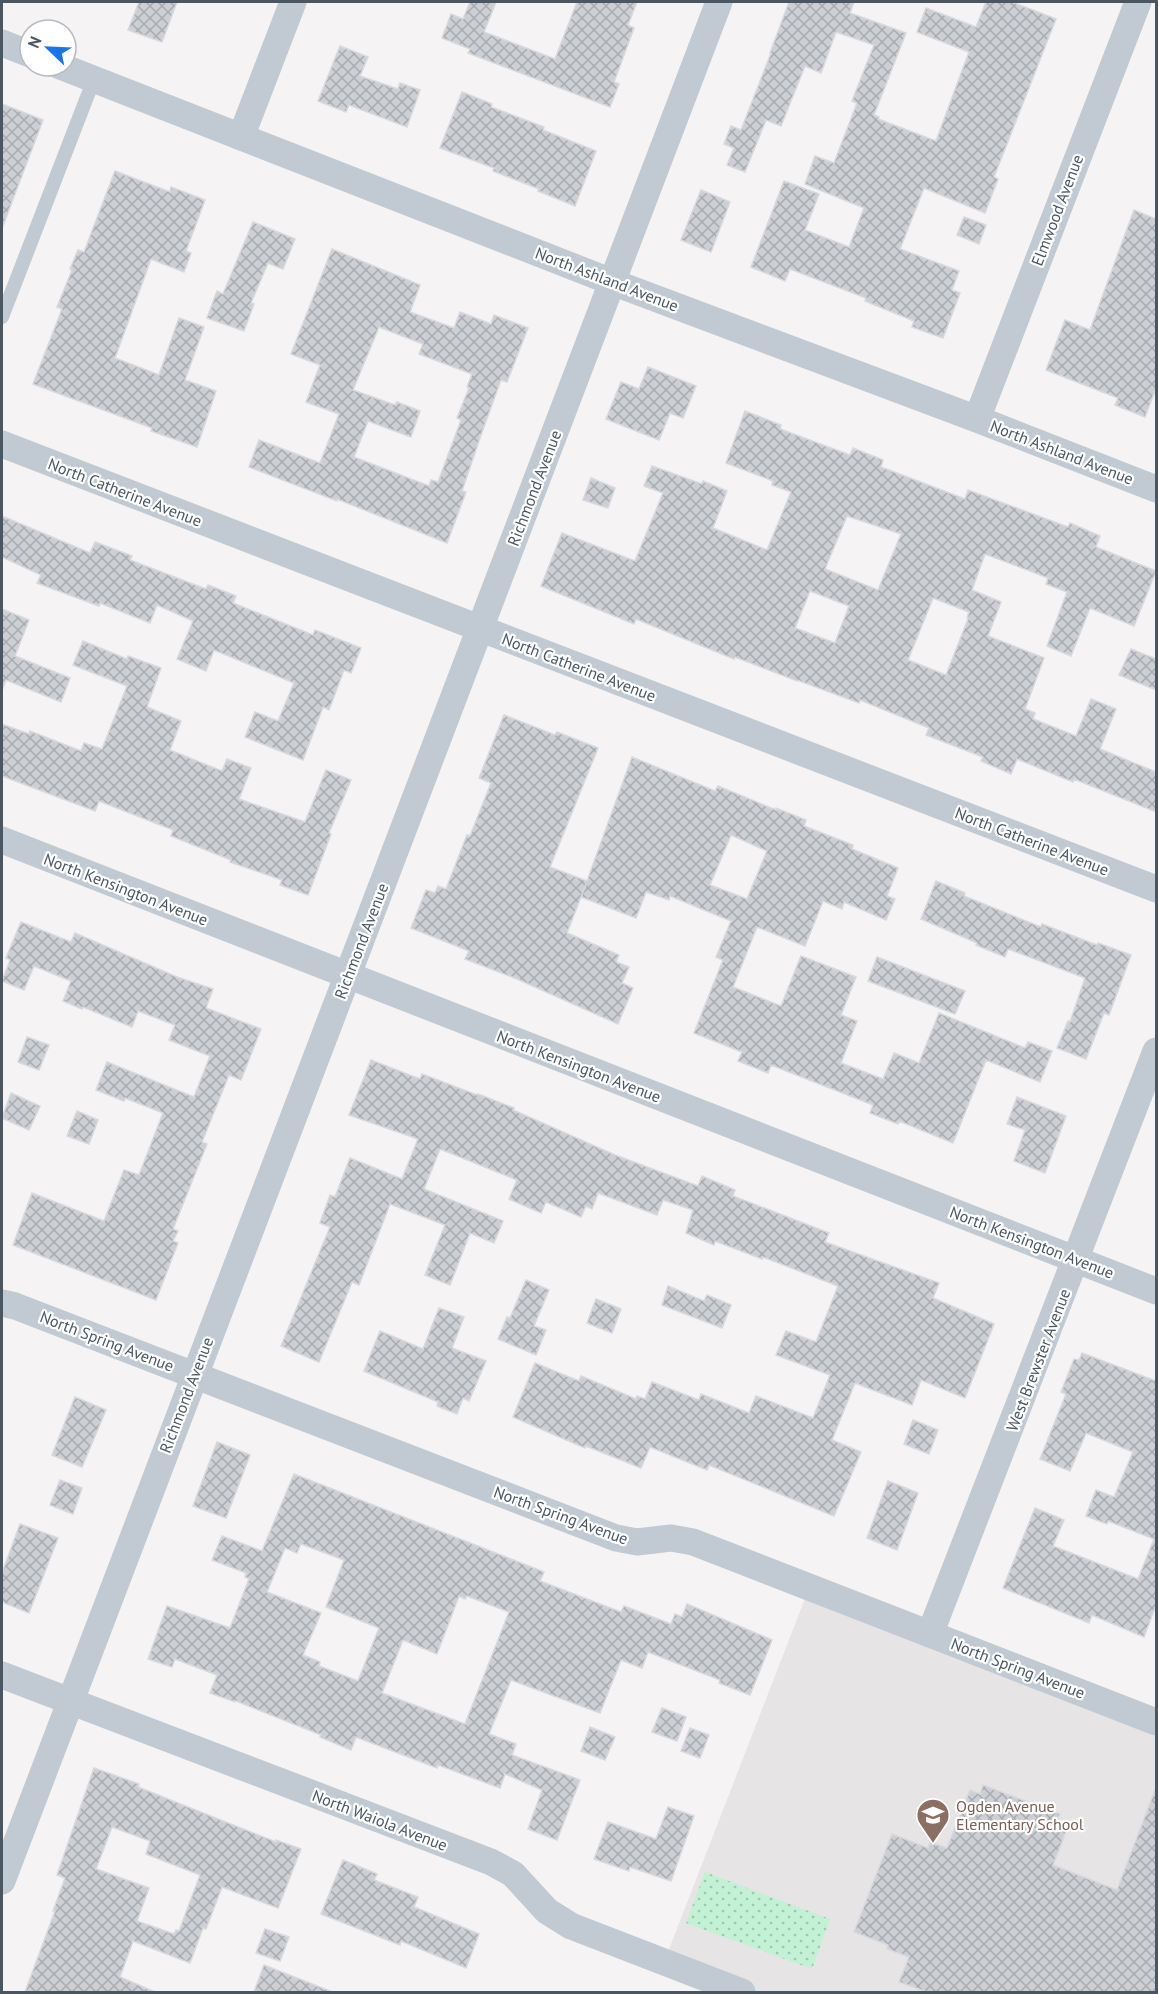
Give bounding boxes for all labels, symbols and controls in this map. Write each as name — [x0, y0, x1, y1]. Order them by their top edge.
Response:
north arrow — [18, 18, 78, 78]
text: N — [23, 33, 45, 51]
street label: Elmwood Avenue — [1027, 152, 1087, 268]
street label: North Ashland Avenue — [533, 242, 681, 316]
street label: North Ashland Avenue — [988, 415, 1136, 489]
street label: Richmond Avenue — [503, 427, 565, 549]
street label: North Catherine Avenue — [45, 453, 205, 531]
street label: North Catherine Avenue — [499, 628, 659, 706]
street label: North Catherine Avenue — [952, 802, 1112, 880]
street label: North Kensington Avenue — [41, 848, 211, 930]
street label: Richmond Avenue — [330, 880, 392, 1002]
street label: North Kensington Avenue — [494, 1025, 664, 1107]
street label: North Kensington Avenue — [947, 1201, 1117, 1283]
street label: West Brewster Avenue — [1002, 1286, 1074, 1434]
street label: North Spring Avenue — [37, 1306, 177, 1376]
street label: Richmond Avenue — [155, 1334, 217, 1456]
street label: North Spring Avenue — [491, 1481, 631, 1549]
street label: North Spring Avenue — [948, 1633, 1088, 1703]
street label: North Waiola Avenue — [310, 1785, 450, 1855]
place label: Ogden Avenue Elementary School — [956, 1796, 1084, 1834]
school or university icon: Ogden Avenue Elementary School — [915, 1797, 951, 1844]

